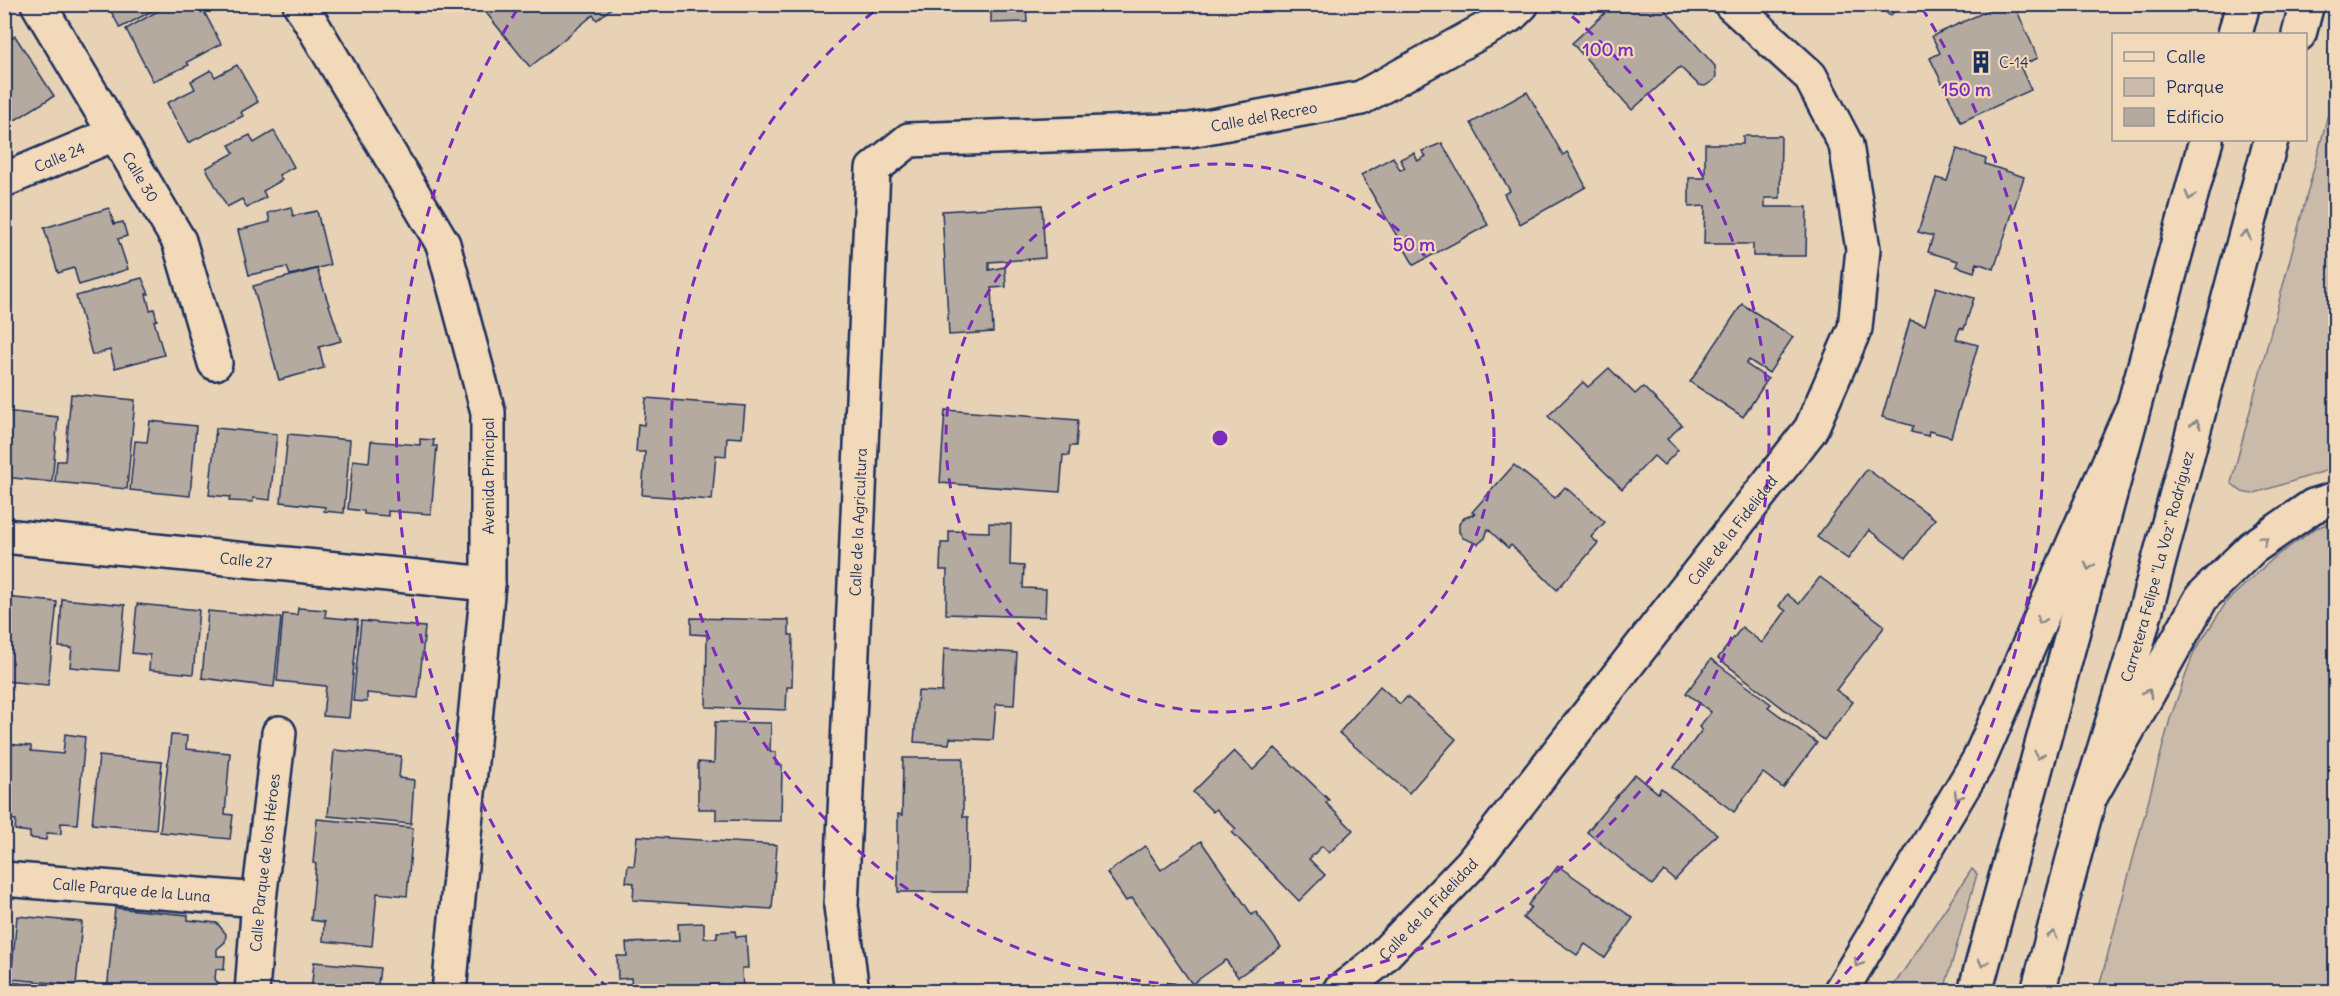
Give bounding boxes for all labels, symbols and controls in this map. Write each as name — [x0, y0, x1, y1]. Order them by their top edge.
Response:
legend — [2112, 33, 2307, 141]
text: 100 m — [1583, 38, 1634, 61]
text: Calle — [2166, 45, 2206, 68]
building icon: C-14 — [1968, 49, 1994, 75]
place label: C-14 — [1999, 53, 2029, 72]
text: Parque — [2166, 75, 2224, 98]
text: 150 m — [1941, 78, 1991, 101]
street label: Calle del Recreo — [1209, 97, 1319, 135]
text: Edificio — [2166, 105, 2224, 128]
street label: Calle 24 — [31, 138, 88, 176]
street label: Calle 30 — [119, 148, 163, 205]
one-way arrow — [2185, 190, 2197, 201]
one-way arrow — [2238, 230, 2251, 240]
text: 50 m — [1393, 233, 1435, 256]
street label: Avenida Principal — [479, 418, 498, 534]
one-way arrow — [2188, 419, 2201, 429]
centre of rings — [1210, 428, 1230, 448]
street label: Calle de la Agricultura — [845, 447, 870, 597]
street label: Carretera Felipe "La Voz" Rodríguez — [2116, 449, 2197, 684]
street label: Calle de la Fidelidad — [1683, 471, 1781, 589]
one-way arrow — [2257, 536, 2268, 547]
street label: Calle 27 — [219, 548, 273, 572]
one-way arrow — [2084, 560, 2096, 571]
one-way arrow — [2036, 613, 2048, 624]
one-way arrow — [2141, 689, 2152, 699]
one-way arrow — [2033, 750, 2046, 760]
street label: Calle Parque de los Héroes — [246, 772, 284, 953]
one-way arrow — [1954, 790, 1966, 800]
street label: Calle de la Fidelidad — [1375, 854, 1481, 964]
street label: Calle Parque de la Luna — [52, 874, 212, 906]
one-way arrow — [2046, 930, 2058, 941]
one-way arrow — [1853, 957, 1865, 967]
one-way arrow — [1977, 958, 1990, 968]

